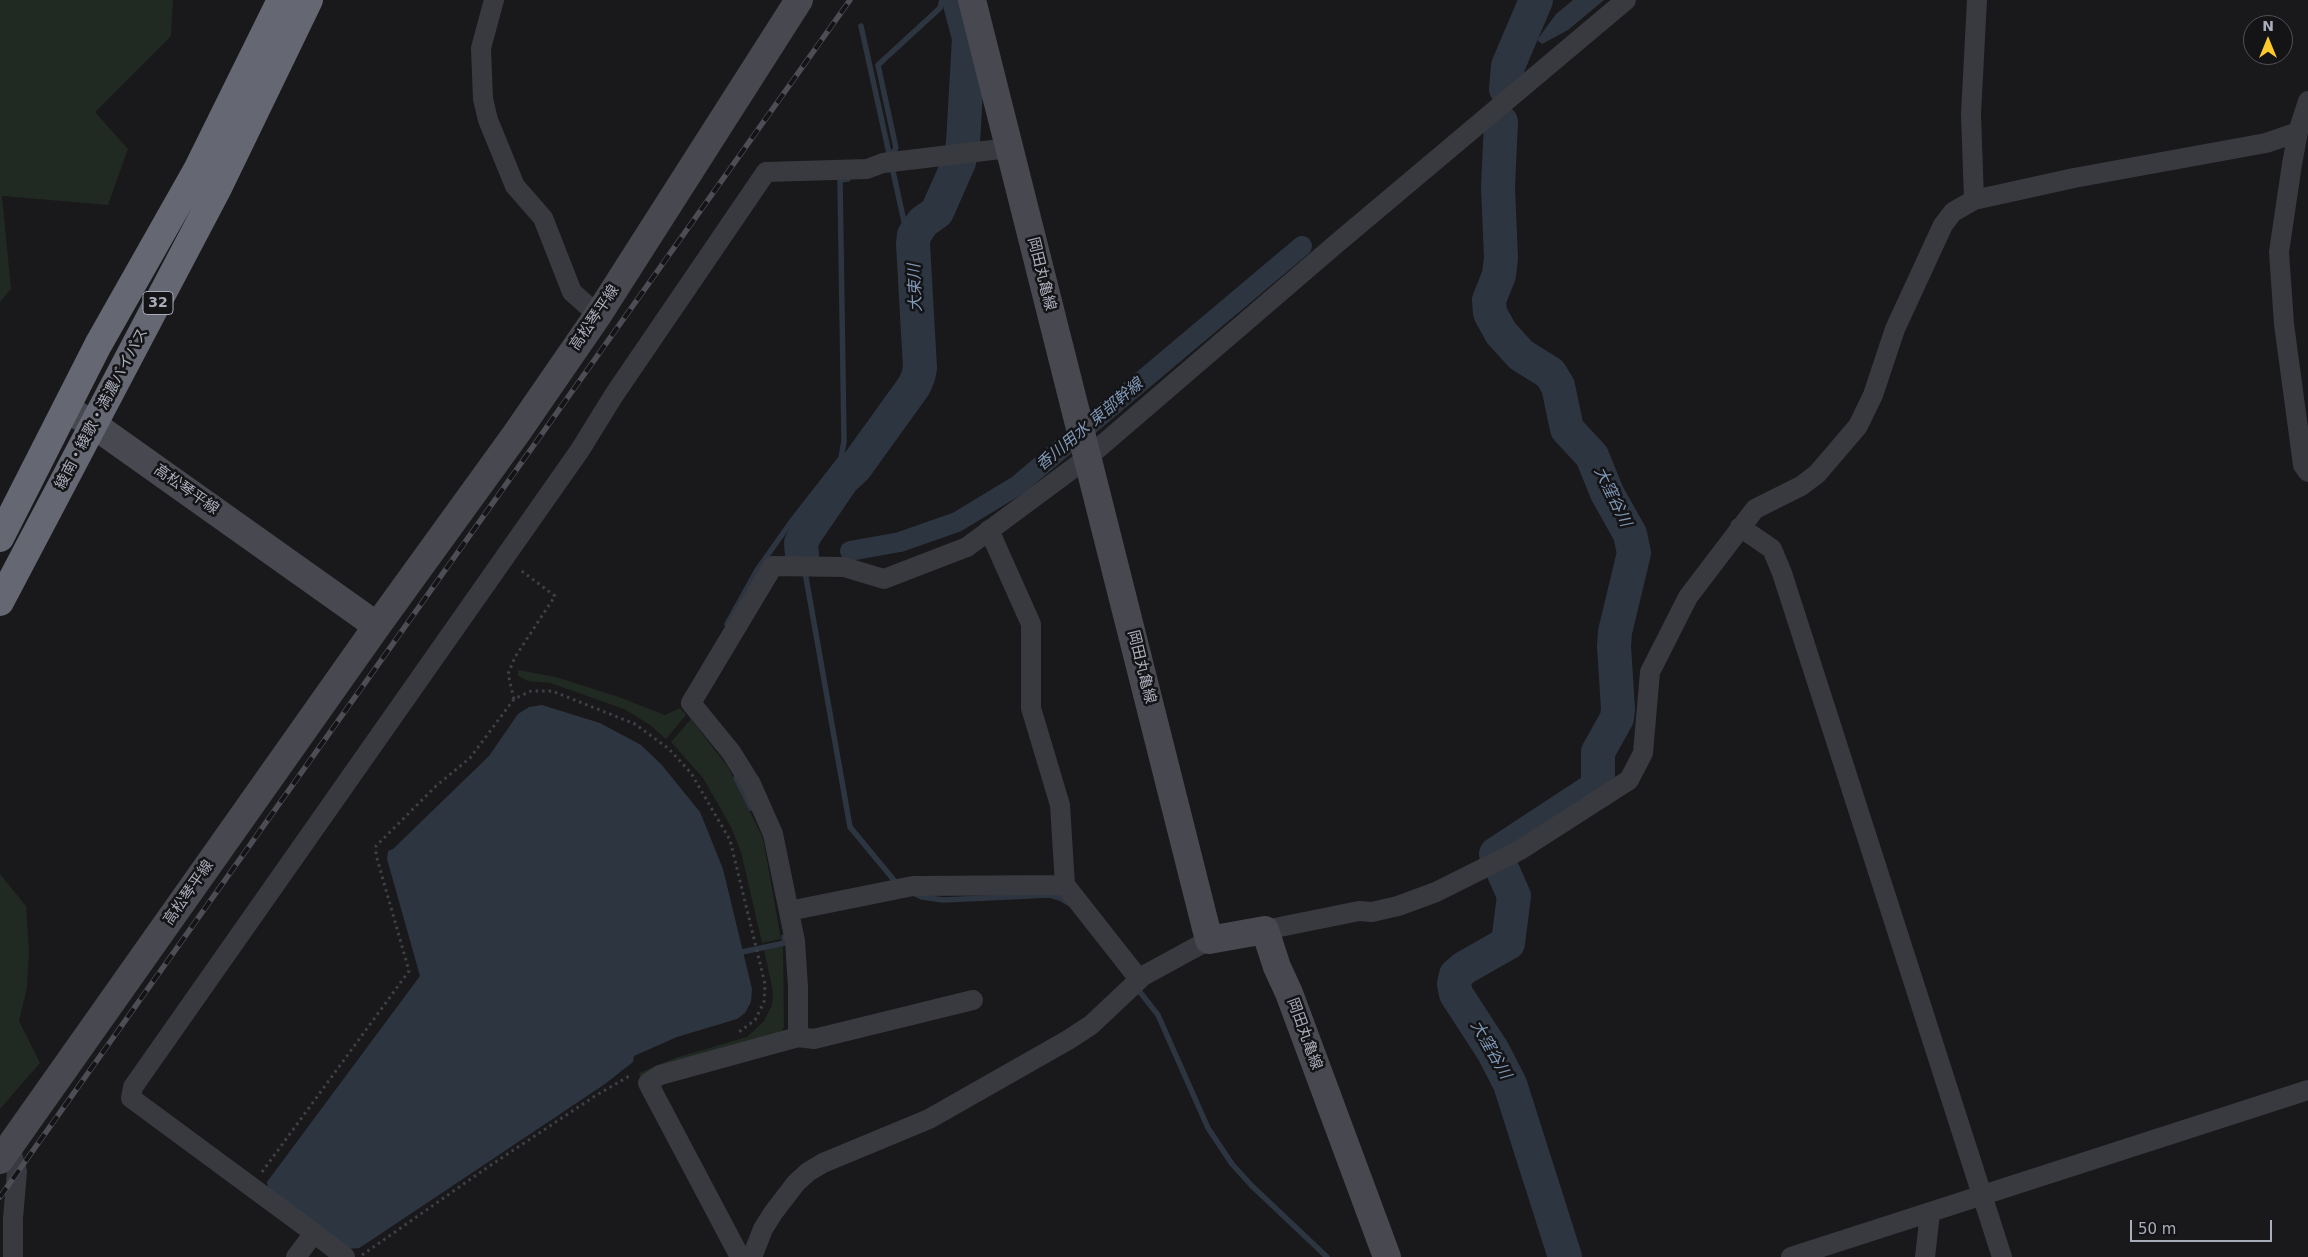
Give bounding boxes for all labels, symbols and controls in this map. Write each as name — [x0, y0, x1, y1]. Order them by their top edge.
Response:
north arrow — [2243, 15, 2293, 65]
text: N — [2262, 18, 2274, 34]
street label: 岡田丸亀線 — [1023, 235, 1059, 313]
water label: 大束川 — [906, 264, 926, 312]
street label: 高松琴平線 — [567, 282, 623, 354]
road number: 32 — [143, 292, 173, 314]
street label: 綾南・綾歌・満濃バイパス — [52, 325, 152, 493]
water label: 香川用水 東部幹線 — [1033, 375, 1147, 475]
street label: 高松琴平線 — [150, 461, 222, 519]
water label: 大窪谷川 — [1589, 464, 1635, 530]
street label: 岡田丸亀線 — [1123, 628, 1159, 706]
street label: 高松琴平線 — [160, 857, 218, 929]
street label: 岡田丸亀線 — [1283, 996, 1325, 1072]
water label: 大窪谷川 — [1466, 1017, 1514, 1083]
scale bar — [2133, 1210, 2276, 1242]
text: 50 m — [2138, 1220, 2176, 1238]

